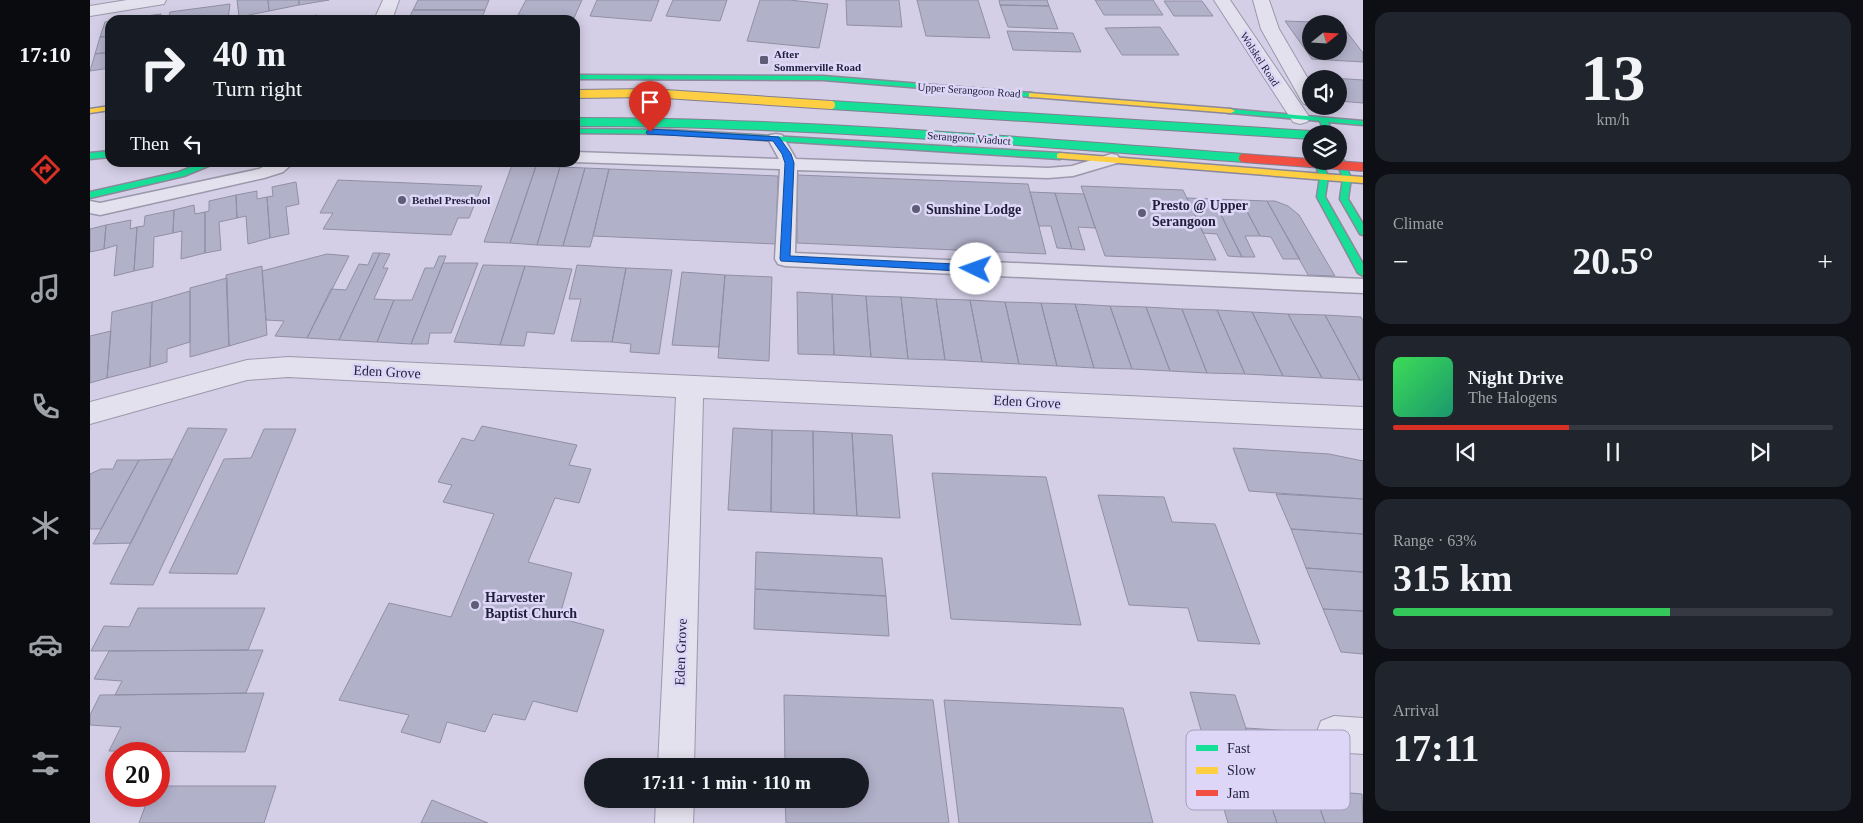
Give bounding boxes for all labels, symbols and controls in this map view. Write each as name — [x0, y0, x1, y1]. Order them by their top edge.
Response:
north arrow — [1302, 15, 1348, 60]
map controls — [1302, 15, 1347, 170]
street label: Wolskel Road — [1238, 30, 1282, 89]
icon: right — [130, 35, 195, 100]
text: 40 m — [213, 35, 286, 74]
text: 17:10 — [19, 42, 71, 67]
text: 13 — [1581, 42, 1646, 114]
place label: After Sommerville Road — [774, 48, 861, 73]
marker: After Sommerville Road — [758, 54, 770, 66]
button: sound — [1302, 70, 1347, 115]
text: Turn right — [213, 76, 302, 101]
street label: Upper Serangoon Road — [917, 80, 1021, 100]
pin — [629, 81, 671, 132]
icon: arrive — [636, 88, 664, 116]
text: km/h — [1597, 111, 1629, 128]
button: layers — [1302, 125, 1347, 170]
street label: Serangoon Viaduct — [927, 129, 1011, 147]
icon: left — [179, 130, 207, 158]
text: Then — [130, 133, 169, 154]
icon: directions — [28, 152, 63, 187]
marker: Bethel Preschool — [396, 194, 408, 206]
place label: Bethel Preschool — [412, 194, 490, 206]
place label: Presto @ Upper Serangoon — [1152, 198, 1248, 229]
place label: Sunshine Lodge — [926, 202, 1021, 217]
marker: Sunshine Lodge — [910, 203, 922, 215]
marker: Presto @ Upper Serangoon — [1136, 207, 1148, 219]
text: Climate — [1393, 215, 1444, 232]
text: 20.5° — [1572, 240, 1654, 282]
position arrow — [949, 242, 1001, 294]
text: − — [1393, 246, 1409, 277]
text: + — [1817, 246, 1833, 277]
icon: music — [28, 271, 63, 306]
street label: Eden Grove — [353, 363, 421, 381]
text: Night Drive — [1468, 367, 1564, 388]
icon: phone — [28, 389, 63, 424]
text: The Halogens — [1468, 389, 1557, 406]
street label: Eden Grove — [993, 393, 1061, 411]
icon: previous — [1452, 438, 1480, 466]
icon: pause — [1599, 438, 1627, 466]
icon: next — [1746, 438, 1774, 466]
icon: climate — [28, 508, 63, 543]
text: Range · 63% — [1393, 532, 1477, 549]
text: 315 km — [1393, 557, 1512, 599]
place label: Harvester Baptist Church — [485, 590, 577, 621]
marker: Harvester Baptist Church — [469, 599, 481, 611]
street label: Eden Grove — [672, 618, 690, 686]
icon: car — [28, 627, 63, 662]
text: Arrival — [1393, 702, 1439, 719]
text: 17:11 — [1393, 727, 1480, 769]
legend — [1186, 730, 1350, 810]
text: Fast — [1227, 741, 1250, 756]
speed limit sign: 20 — [105, 742, 170, 807]
icon: filters — [28, 746, 63, 781]
text: Slow — [1227, 763, 1257, 778]
text: 17:11 · 1 min · 110 m — [642, 772, 811, 793]
text: Jam — [1227, 786, 1250, 801]

